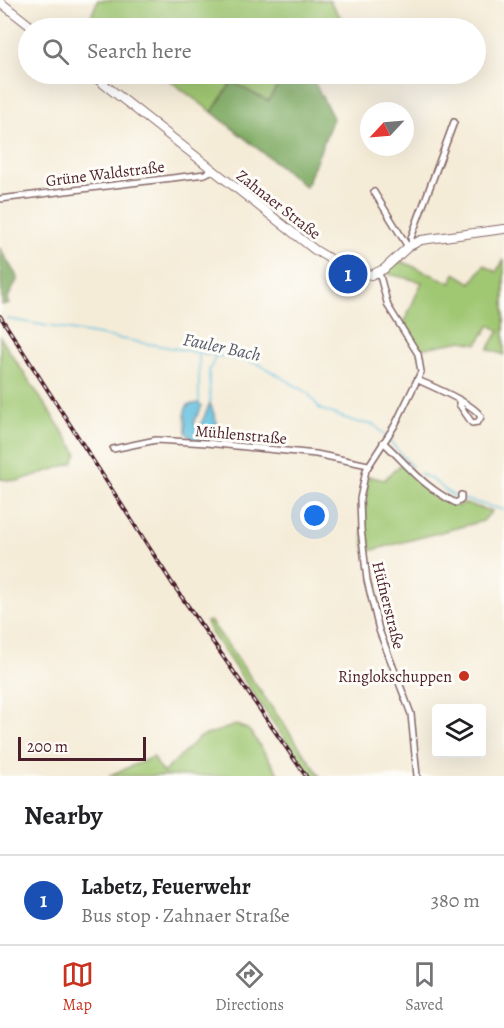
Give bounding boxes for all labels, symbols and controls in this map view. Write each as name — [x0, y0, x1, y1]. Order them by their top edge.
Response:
search box — [18, 18, 486, 84]
icon: search — [39, 35, 72, 68]
text: Search here — [87, 36, 192, 66]
north arrow — [360, 102, 414, 156]
street label: Grüne Waldstraße — [44, 156, 166, 192]
street label: Zahnaer Straße — [232, 165, 325, 245]
pin: 1 — [328, 252, 368, 296]
water label: Fauler Bach — [181, 327, 263, 367]
street label: Mühlenstraße — [194, 420, 288, 450]
your location — [300, 501, 329, 530]
street label: Hüfnerstraße — [366, 559, 410, 651]
place label: Ringlokschuppen — [338, 666, 452, 688]
marker: Ringlokschuppen — [457, 669, 471, 683]
map controls — [432, 704, 486, 758]
button: layers — [432, 704, 486, 758]
scale bar — [18, 734, 146, 762]
text: 200 m — [27, 736, 68, 758]
text: Nearby — [24, 798, 103, 833]
text: Labetz, Feuerwehr — [81, 872, 251, 902]
text: 1 — [40, 887, 47, 914]
text: 380 m — [431, 887, 480, 914]
text: Bus stop · Zahnaer Straße — [81, 902, 290, 929]
tab: Map — [61, 958, 94, 1016]
tab: Directions — [215, 958, 284, 1016]
tab: Saved — [405, 958, 443, 1016]

